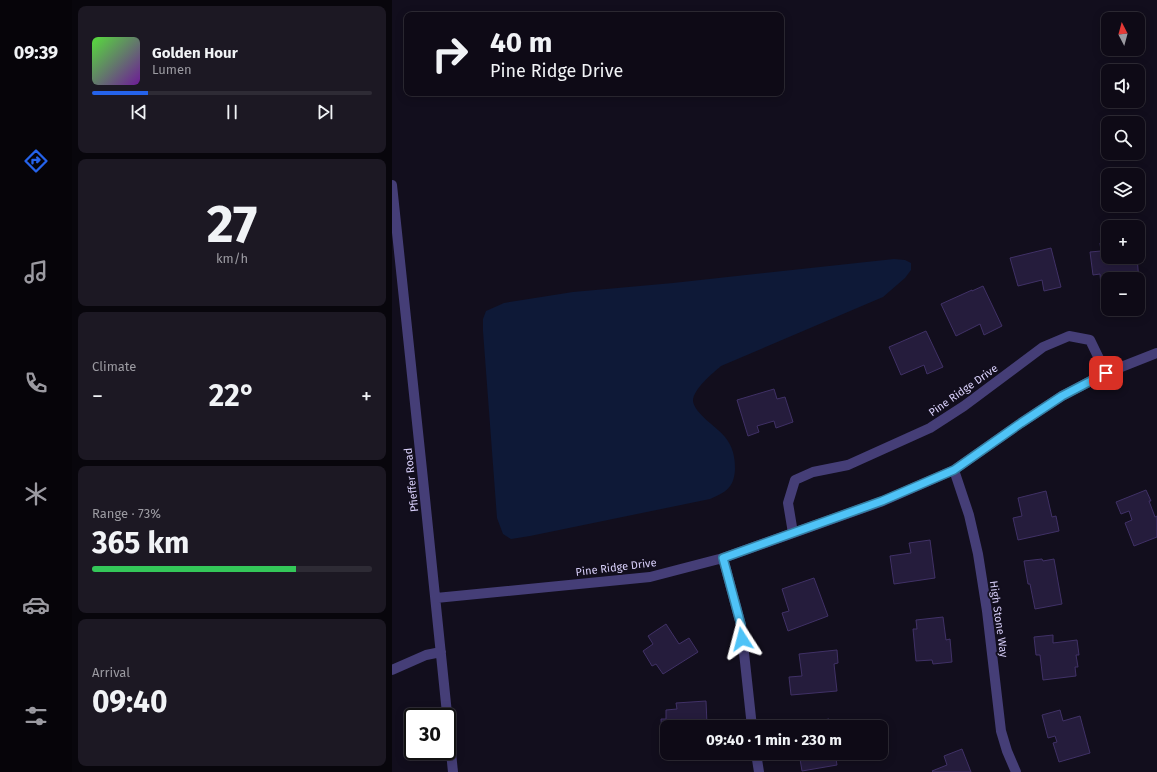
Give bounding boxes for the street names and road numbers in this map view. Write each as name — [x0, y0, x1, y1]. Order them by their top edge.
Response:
street label: Pine Ridge Drive — [926, 362, 1000, 419]
street label: Pfieffer Road — [402, 447, 421, 513]
street label: Pine Ridge Drive — [575, 556, 657, 579]
street label: High Stone Way — [987, 580, 1010, 659]

